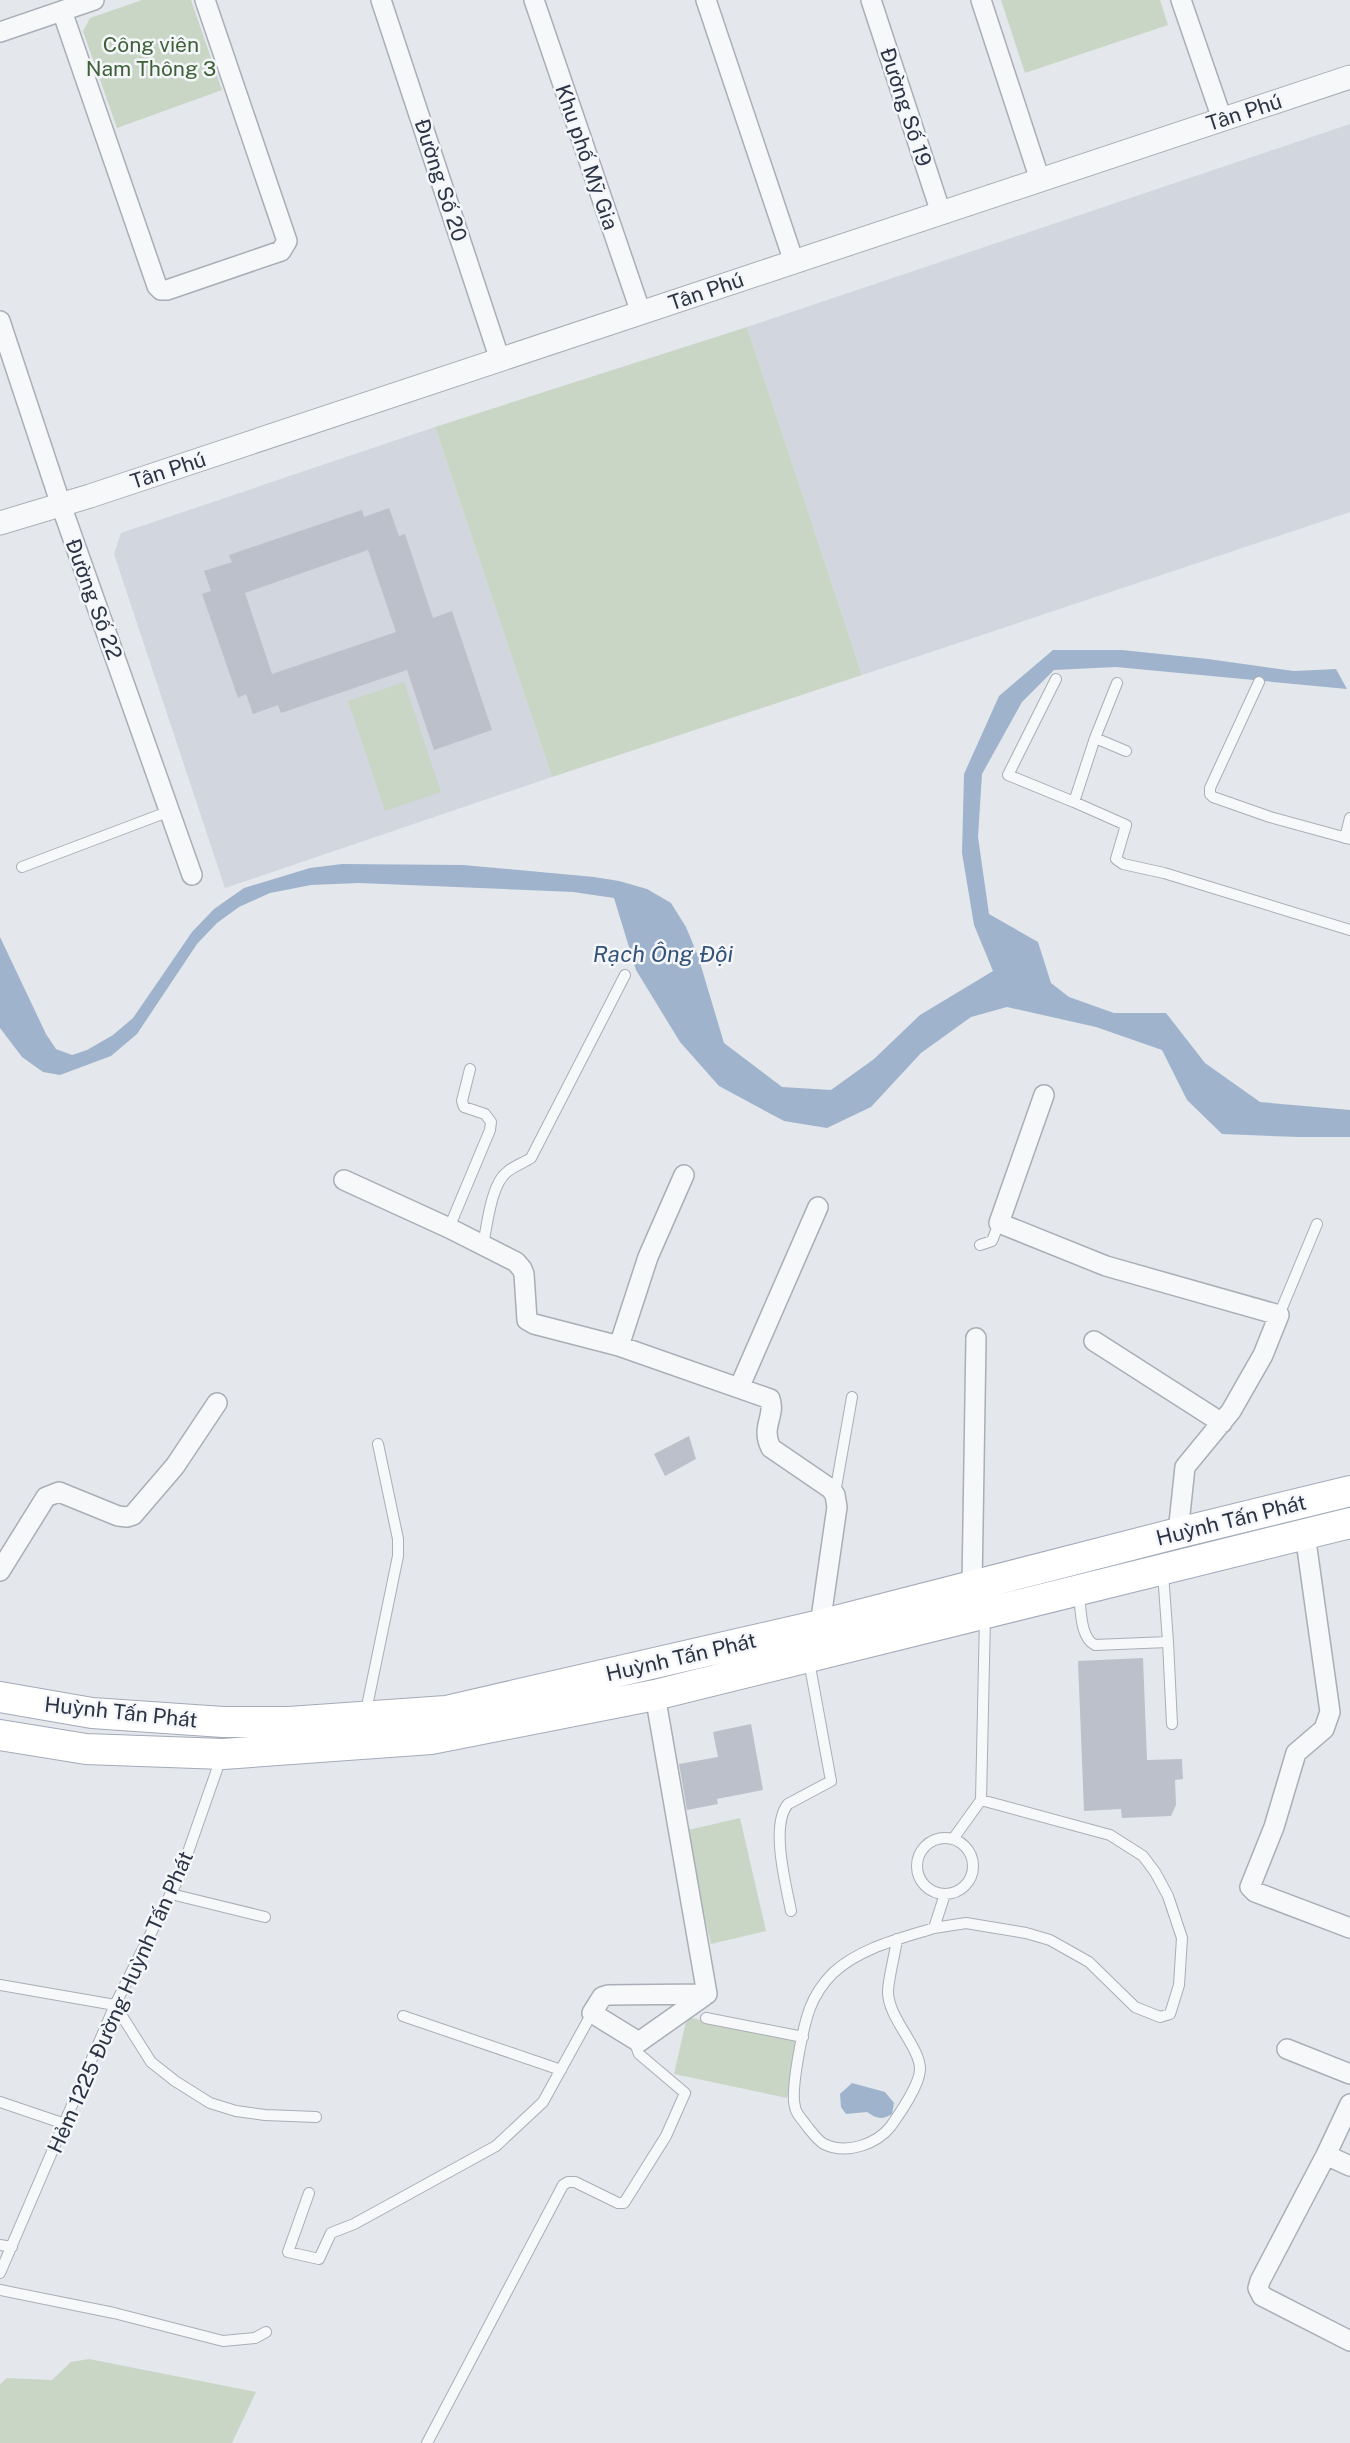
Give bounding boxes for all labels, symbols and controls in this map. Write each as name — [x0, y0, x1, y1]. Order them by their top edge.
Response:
park label: Công viên Nam Thông 3 — [86, 32, 216, 81]
street label: Đường Số 19 — [875, 44, 937, 170]
street label: Khu phố Mỹ Gia — [550, 81, 624, 233]
street label: Tân Phú — [1203, 88, 1285, 136]
street label: Đường Số 20 — [409, 116, 473, 244]
street label: Tân Phú — [665, 267, 747, 315]
street label: Tân Phú — [127, 446, 209, 494]
street label: Đường Số 22 — [61, 535, 127, 663]
water label: Rạch Ông Đội — [593, 940, 734, 967]
street label: Huỳnh Tấn Phát — [1153, 1489, 1309, 1551]
street label: Huỳnh Tấn Phát — [603, 1628, 759, 1686]
street label: Huỳnh Tấn Phát — [43, 1692, 199, 1732]
street label: Hẻm 1225 Đường Huỳnh Tấn Phát — [42, 1847, 198, 2157]

